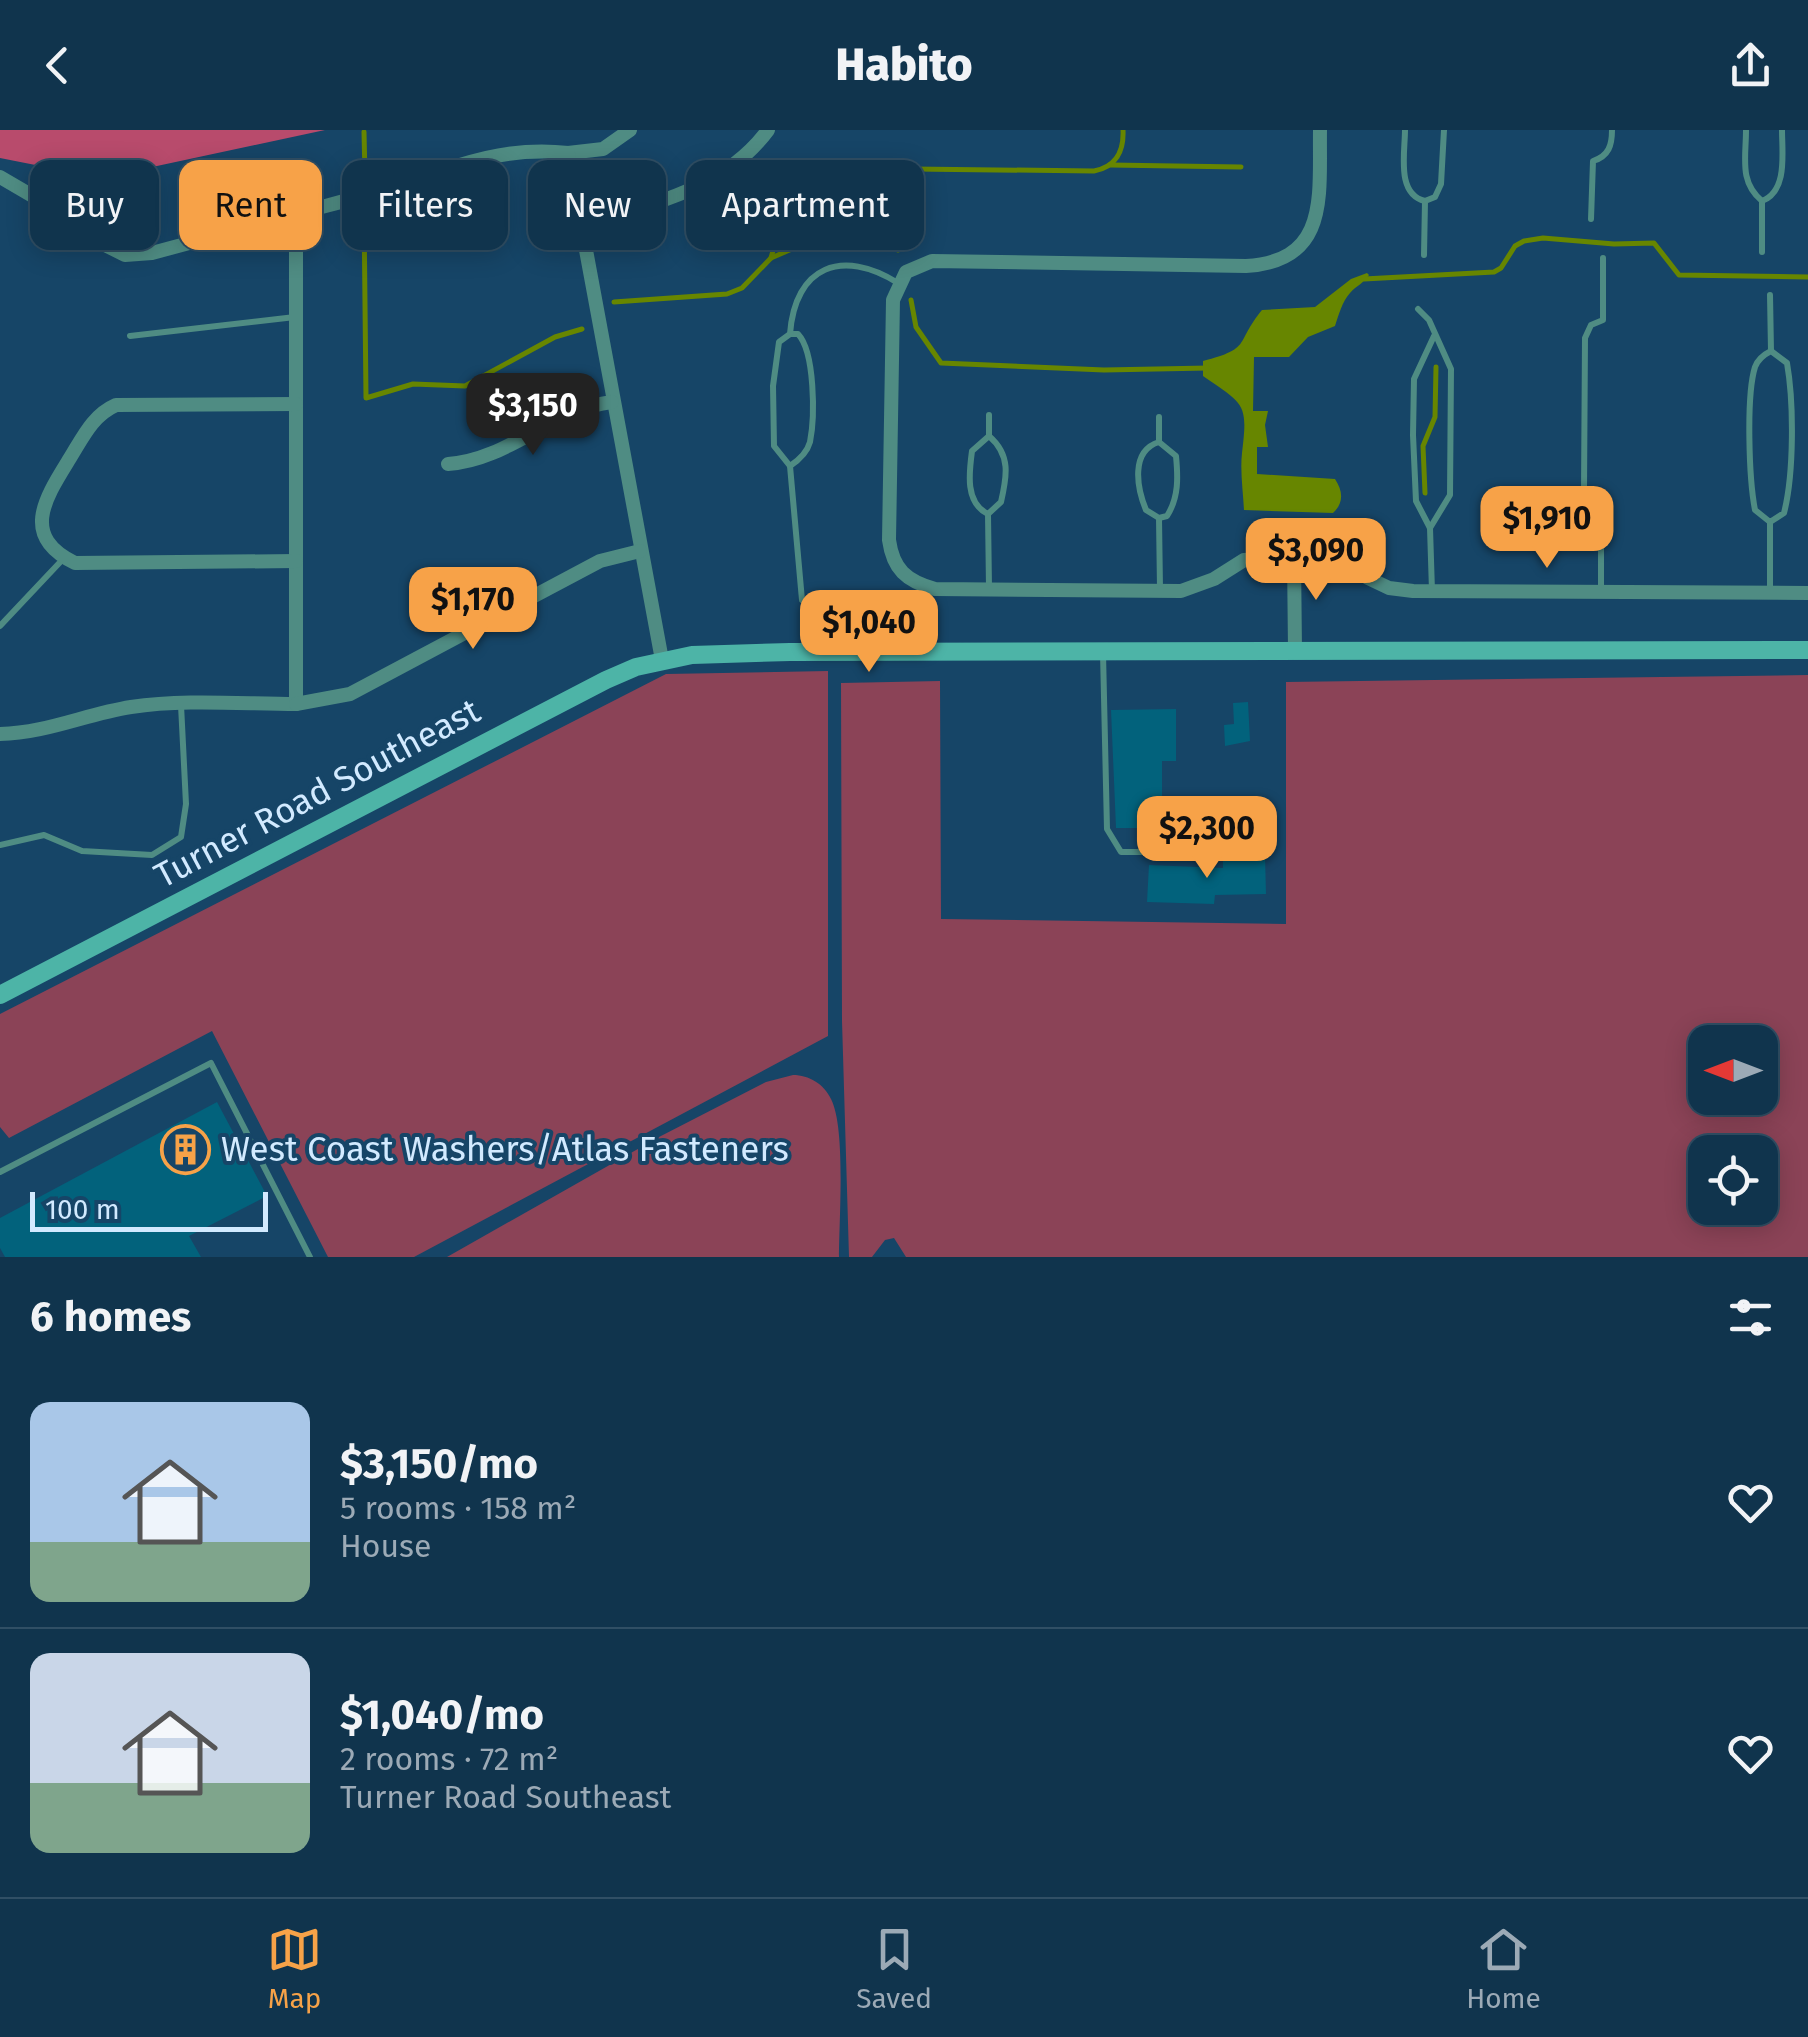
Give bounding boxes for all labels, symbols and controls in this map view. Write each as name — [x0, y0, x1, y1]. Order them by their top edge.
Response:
icon: back — [30, 38, 85, 93]
text: Habito — [835, 38, 973, 92]
icon: share — [1723, 38, 1778, 93]
chip: Buy — [30, 160, 159, 250]
chip: Rent — [179, 160, 322, 250]
chip: Filters — [342, 160, 508, 250]
chip: New — [528, 160, 666, 250]
chip: Apartment — [686, 160, 924, 250]
pin: $3,150 — [452, 373, 614, 458]
text: $3,150 — [488, 386, 578, 424]
pin: $1,910 — [1466, 486, 1628, 571]
text: $1,910 — [1502, 499, 1592, 537]
pin: $3,090 — [1235, 518, 1397, 603]
text: $3,090 — [1268, 531, 1364, 569]
pin: $1,170 — [392, 567, 554, 652]
text: $1,170 — [431, 580, 515, 618]
pin: $1,040 — [788, 590, 950, 675]
text: $1,040 — [822, 603, 916, 641]
street label: Turner Road Southeast — [147, 689, 487, 897]
pin: $2,300 — [1126, 796, 1288, 881]
text: $2,300 — [1159, 809, 1255, 847]
north arrow — [1688, 1025, 1778, 1115]
map controls — [1688, 1025, 1778, 1225]
building icon: West Coast Washers/Atlas Fasteners — [160, 1123, 212, 1175]
place label: West Coast Washers/Atlas Fasteners — [221, 1128, 789, 1170]
button: locate — [1688, 1135, 1778, 1225]
scale bar — [30, 1187, 268, 1232]
text: 100 m — [45, 1193, 120, 1226]
icon: filters — [1723, 1290, 1778, 1345]
text: 6 homes — [30, 1292, 191, 1342]
text: $3,150/mo — [340, 1439, 538, 1489]
icon: home — [110, 1442, 230, 1562]
icon: heart — [1723, 1475, 1778, 1530]
text: 5 rooms · 158 m² — [340, 1489, 576, 1527]
text: House — [340, 1527, 431, 1565]
text: $1,040/mo — [340, 1690, 544, 1740]
icon: home — [110, 1693, 230, 1813]
icon: heart — [1723, 1726, 1778, 1781]
text: 2 rooms · 72 m² — [340, 1740, 558, 1778]
text: Turner Road Southeast — [340, 1778, 671, 1816]
tab: Map — [267, 1922, 322, 2015]
tab: Saved — [856, 1922, 932, 2015]
tab: Home — [1466, 1922, 1541, 2015]

